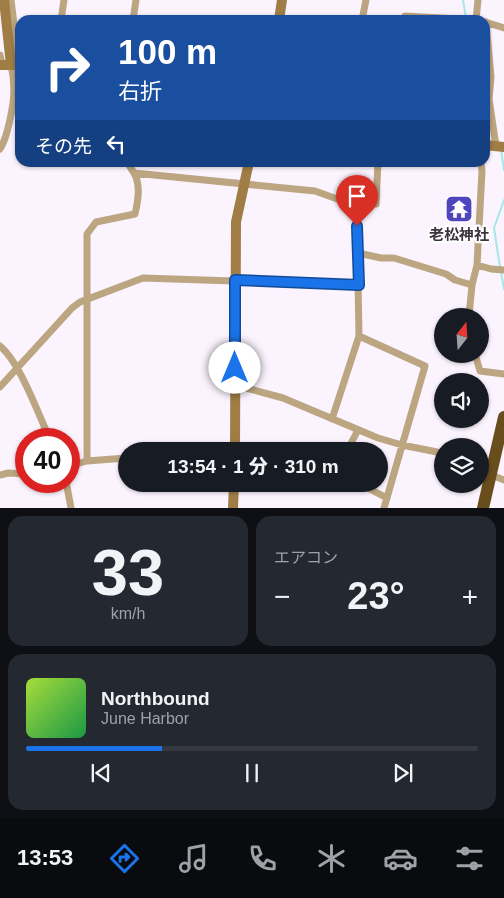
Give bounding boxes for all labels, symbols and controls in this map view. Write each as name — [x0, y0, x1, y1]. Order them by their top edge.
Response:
text: 100 m — [118, 32, 217, 71]
icon: right — [35, 35, 100, 100]
text: 右折 — [118, 79, 162, 104]
icon: left — [102, 130, 130, 158]
text: その先 — [35, 136, 92, 157]
pin — [336, 175, 378, 226]
icon: arrive — [343, 182, 371, 210]
temple icon: 老松神社 — [444, 194, 474, 224]
place label: 老松神社 — [429, 226, 489, 243]
north arrow — [434, 308, 489, 362]
map controls — [434, 308, 489, 493]
position arrow — [208, 341, 260, 393]
button: sound — [434, 373, 489, 428]
speed limit sign: 40 — [15, 428, 80, 493]
button: layers — [434, 438, 489, 493]
text: 13:54 · 1 分 · 310 m — [167, 456, 339, 477]
text: 33 — [92, 536, 164, 609]
text: エアコン — [274, 549, 338, 566]
text: 23° — [347, 575, 405, 617]
text: − — [274, 581, 290, 612]
text: + — [462, 581, 478, 612]
text: km/h — [111, 605, 145, 622]
text: Northbound — [101, 688, 210, 709]
text: June Harbor — [101, 710, 189, 727]
icon: previous — [87, 759, 115, 787]
icon: pause — [238, 759, 266, 787]
icon: next — [389, 759, 417, 787]
icon: directions — [107, 841, 142, 876]
icon: music — [176, 841, 211, 876]
icon: phone — [245, 841, 280, 876]
icon: climate — [314, 841, 349, 876]
icon: car — [383, 841, 418, 876]
icon: filters — [452, 841, 487, 876]
text: 13:53 — [17, 845, 73, 870]

